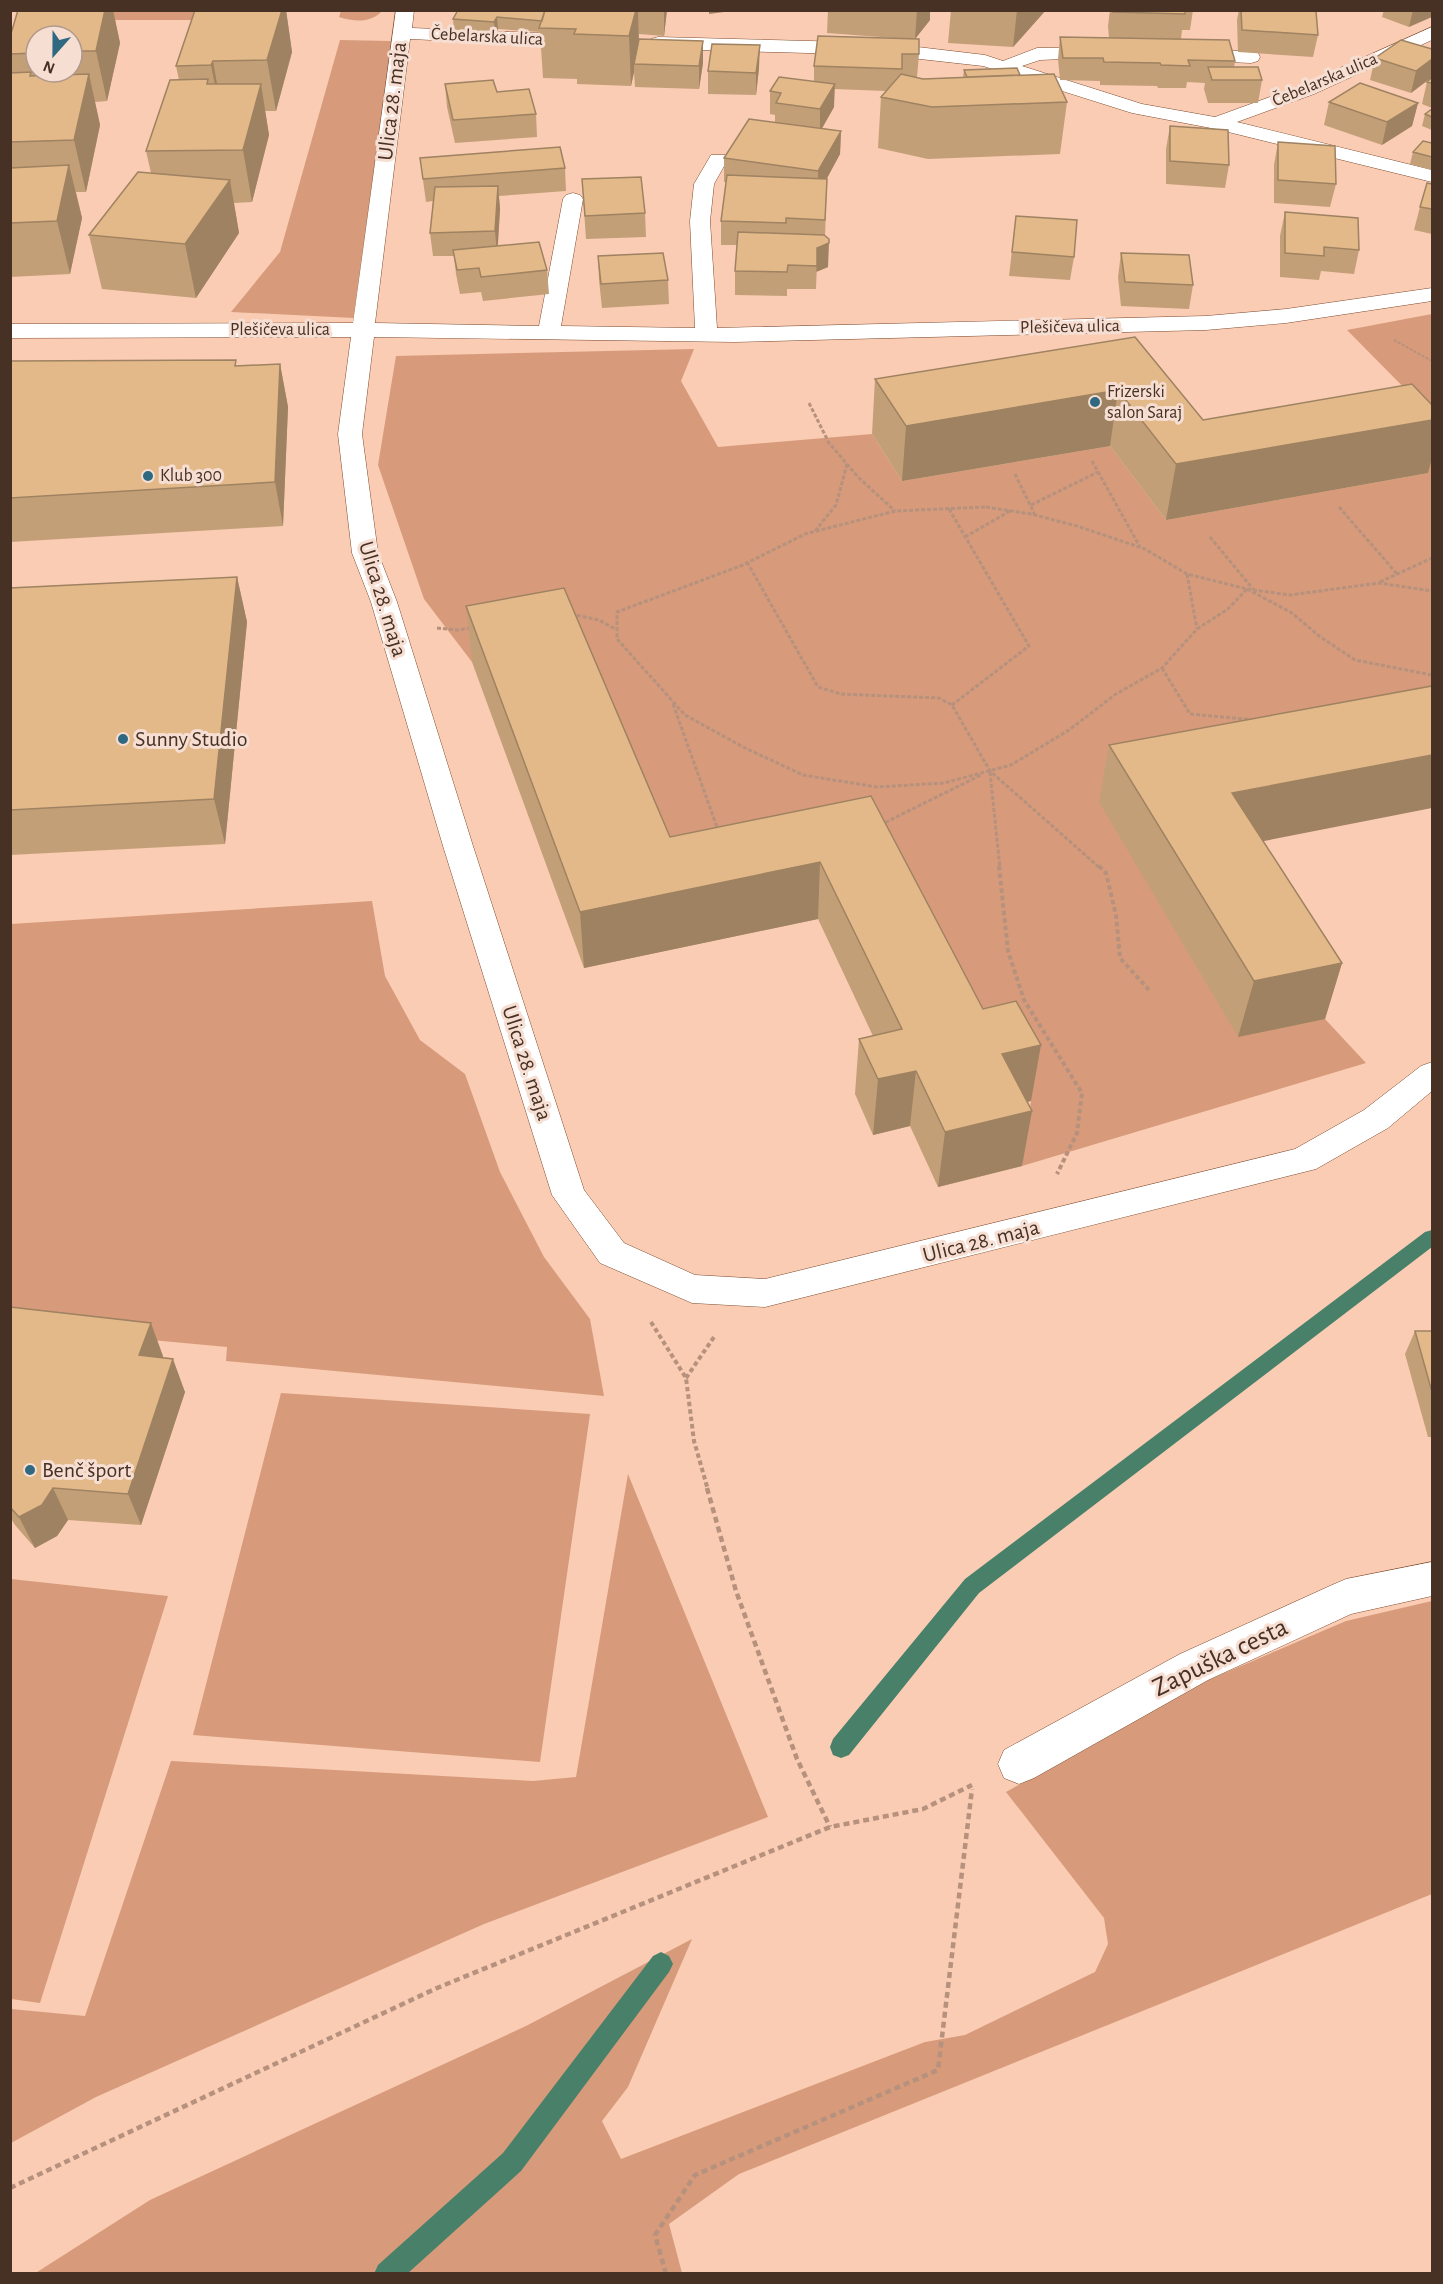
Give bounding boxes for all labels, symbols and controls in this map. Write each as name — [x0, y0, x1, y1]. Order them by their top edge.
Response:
street label: Čebelarska ulica — [431, 22, 544, 49]
north arrow — [24, 24, 84, 84]
street label: Ulica 28. maja — [374, 40, 410, 162]
street label: Čebelarska ulica — [1269, 47, 1380, 110]
text: N — [41, 58, 57, 77]
street label: Plešičeva ulica — [1020, 317, 1120, 337]
street label: Plešičeva ulica — [230, 321, 330, 339]
place label: Frizerski salon Saraj — [1107, 383, 1182, 422]
marker: Frizerski salon Saraj — [1088, 395, 1102, 409]
place label: Klub 300 — [160, 467, 222, 485]
marker: Klub 300 — [141, 469, 155, 483]
street label: Ulica 28. maja — [355, 539, 411, 659]
place label: Sunny Studio — [135, 728, 248, 750]
marker: Sunny Studio — [116, 732, 130, 746]
street label: Ulica 28. maja — [498, 1003, 556, 1123]
street label: Ulica 28. maja — [920, 1216, 1042, 1266]
place label: Benč šport — [42, 1459, 131, 1481]
marker: Benč šport — [23, 1463, 37, 1477]
street label: Zapuška cesta — [1148, 1613, 1292, 1701]

